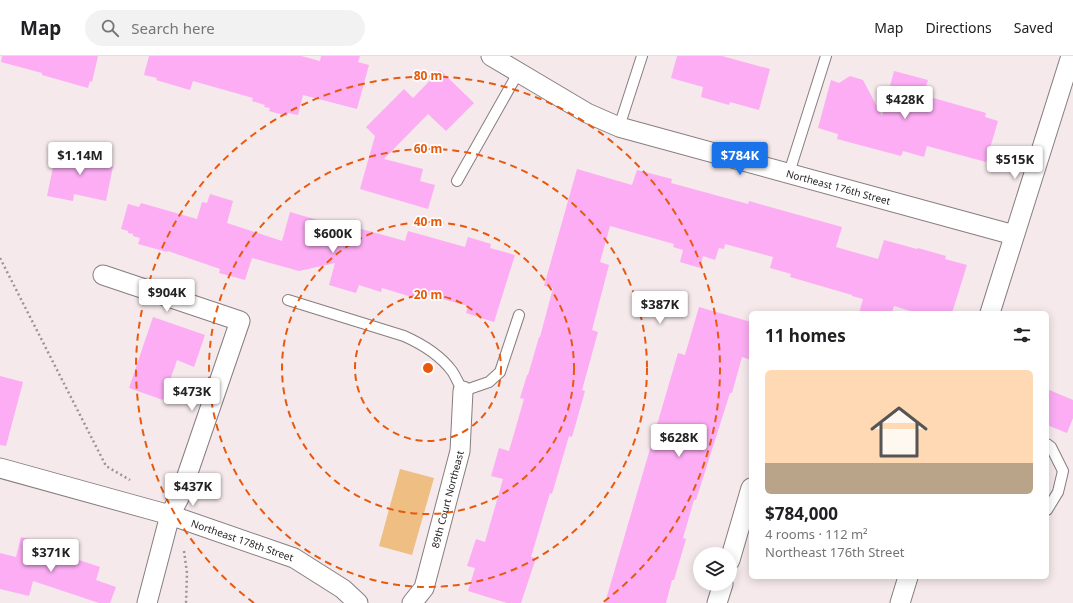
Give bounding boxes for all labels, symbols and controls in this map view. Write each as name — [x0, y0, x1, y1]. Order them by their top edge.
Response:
search box — [85, 10, 365, 46]
text: Map — [20, 15, 61, 41]
icon: search — [99, 17, 121, 39]
text: Search here — [131, 18, 215, 38]
text: Map — [874, 18, 903, 37]
text: Directions — [925, 18, 992, 37]
text: Saved — [1014, 18, 1053, 37]
text: 80 m — [414, 67, 442, 84]
pin: $428K — [877, 86, 933, 120]
text: $428K — [886, 90, 924, 108]
text: 60 m — [414, 140, 442, 157]
pin: $1.14M — [47, 142, 113, 176]
pin: $784K — [712, 142, 768, 176]
text: $1.14M — [57, 146, 103, 164]
text: $784K — [721, 146, 759, 164]
pin: $515K — [987, 146, 1043, 180]
text: $515K — [996, 150, 1034, 168]
street label: Northeast 176th Street — [785, 166, 892, 208]
text: 40 m — [414, 213, 442, 230]
pin: $600K — [305, 220, 361, 254]
text: $600K — [314, 224, 352, 242]
pin: $904K — [139, 279, 195, 313]
text: $904K — [148, 283, 186, 301]
text: 20 m — [414, 286, 442, 303]
pin: $387K — [632, 291, 688, 325]
text: $387K — [641, 295, 679, 313]
text: 11 homes — [765, 324, 846, 347]
icon: filters — [1011, 324, 1033, 346]
centre of rings — [421, 361, 435, 375]
pin: $473K — [164, 378, 220, 412]
text: $473K — [173, 382, 211, 400]
icon: home — [863, 396, 935, 468]
pin: $628K — [651, 424, 707, 458]
text: $628K — [660, 428, 698, 446]
street label: 89th Court Northeast — [428, 449, 467, 549]
pin: $437K — [165, 473, 221, 507]
text: $437K — [174, 477, 212, 495]
text: $784,000 — [765, 502, 838, 525]
street label: Northeast 178th Street — [189, 516, 296, 564]
text: 4 rooms · 112 m² — [765, 525, 868, 543]
pin: $371K — [23, 539, 79, 573]
text: $371K — [32, 543, 70, 561]
text: Northeast 176th Street — [765, 543, 904, 561]
map controls — [693, 547, 737, 591]
button: layers — [693, 547, 737, 591]

